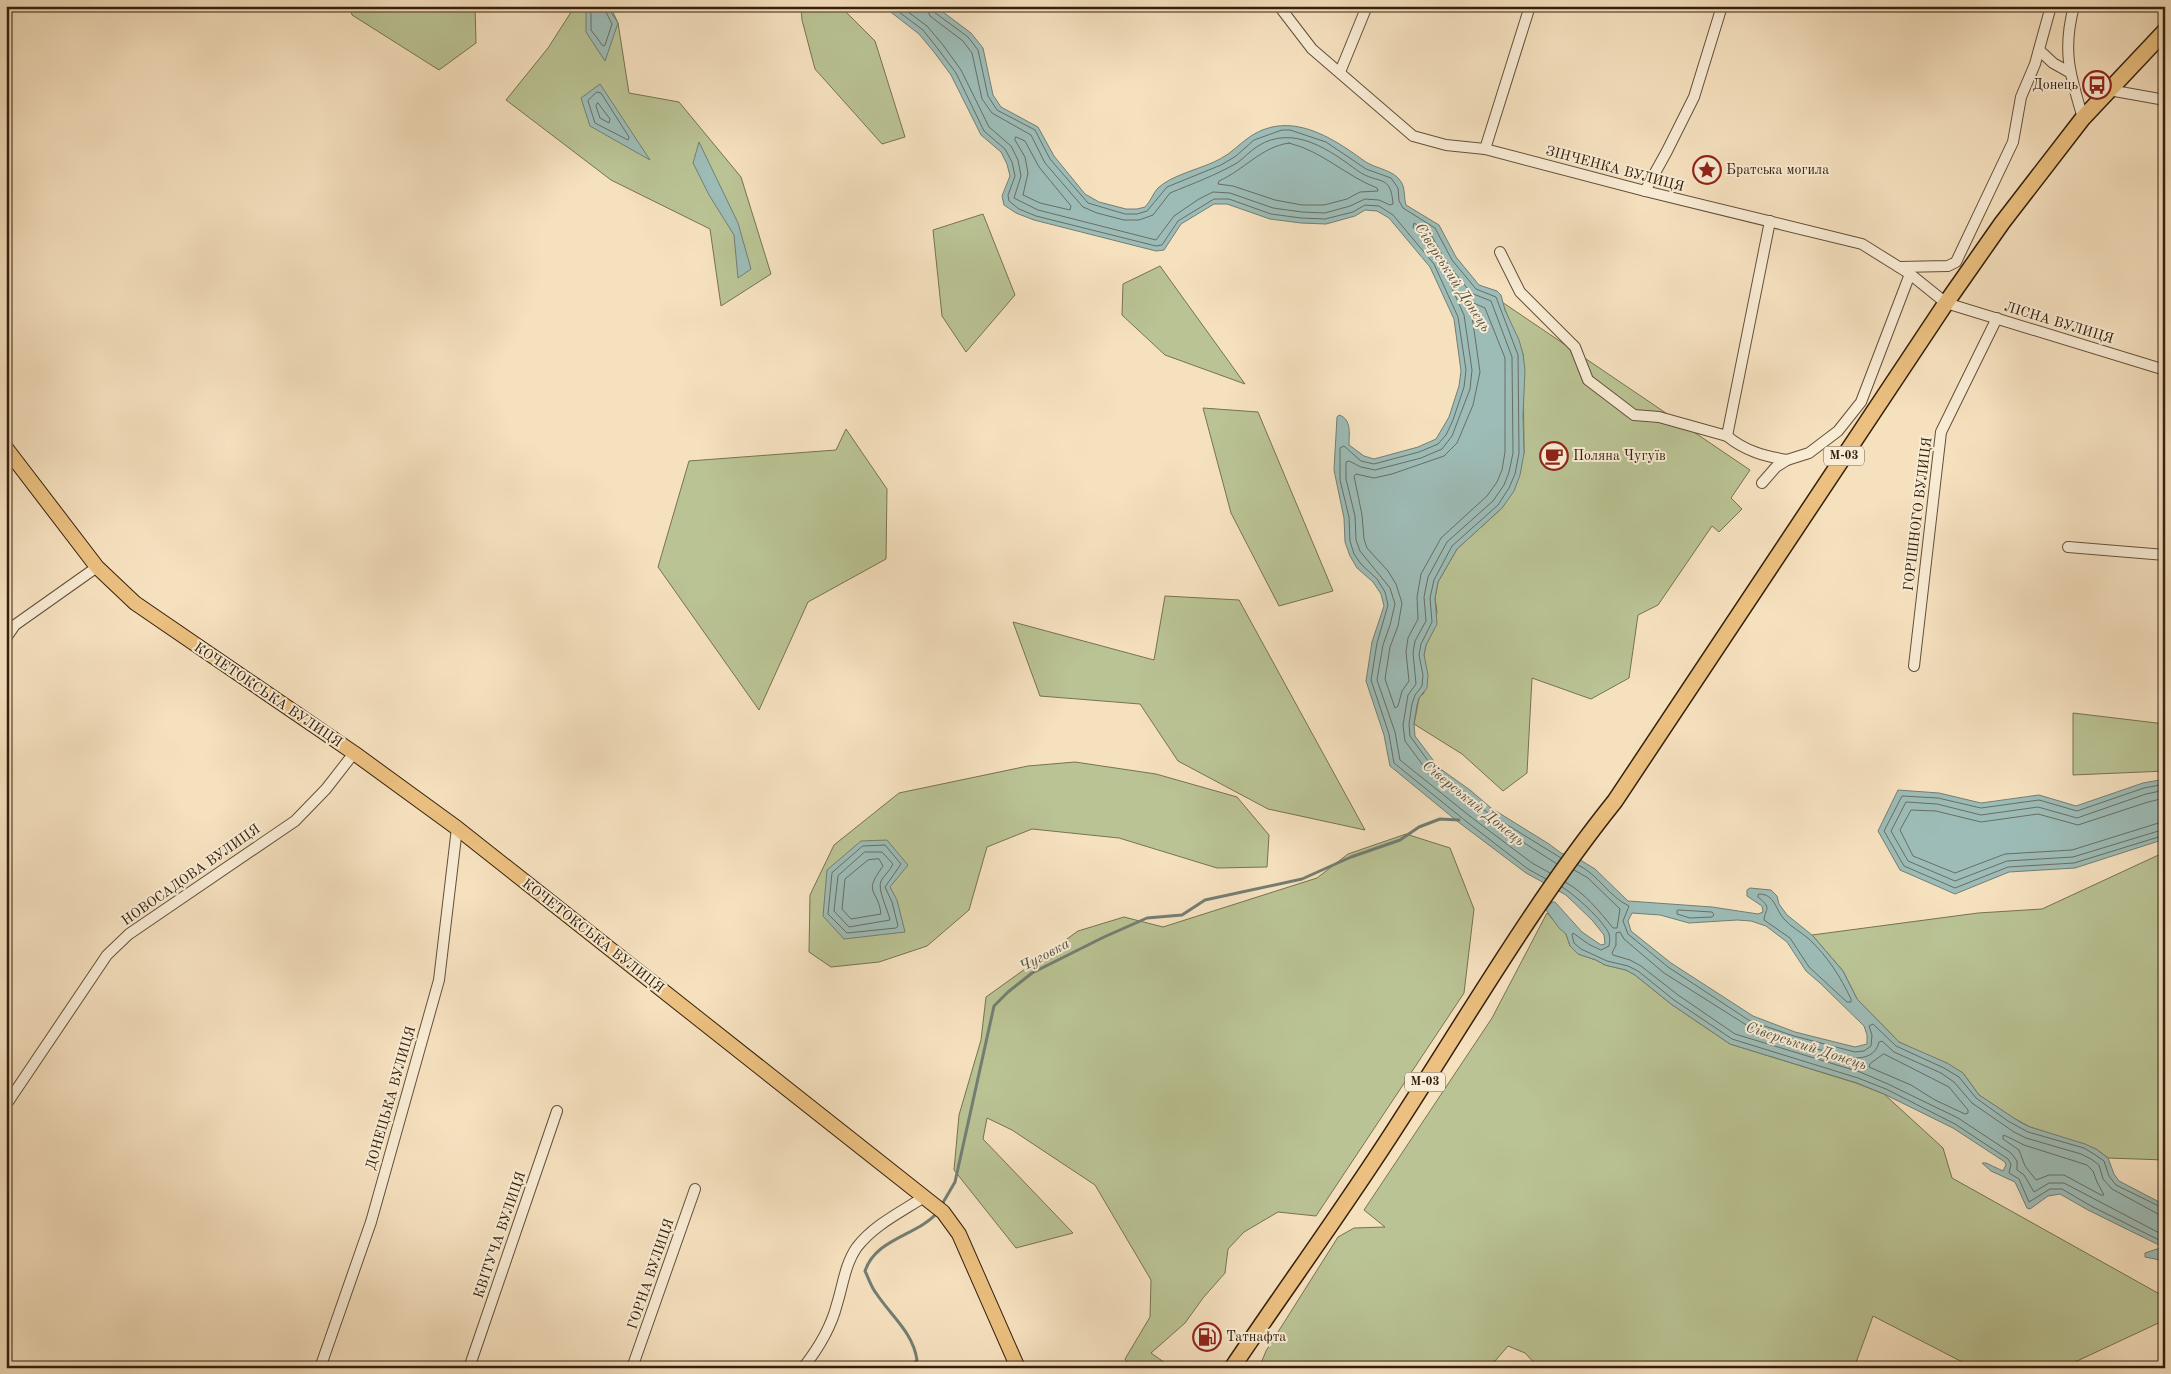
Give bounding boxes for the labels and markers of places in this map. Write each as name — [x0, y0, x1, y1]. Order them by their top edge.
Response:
bus stop icon: Донець — [2082, 70, 2112, 100]
place label: Донець — [2032, 78, 2078, 92]
place icon: Братська могила — [1692, 155, 1722, 185]
place label: Братська могила — [1726, 163, 1829, 177]
cafe icon: Поляна Чугуїв — [1539, 441, 1569, 471]
place label: Поляна Чугуїв — [1573, 449, 1666, 463]
fuel station icon: Татнафта — [1192, 1322, 1222, 1352]
place label: Татнафта — [1226, 1330, 1286, 1345]

